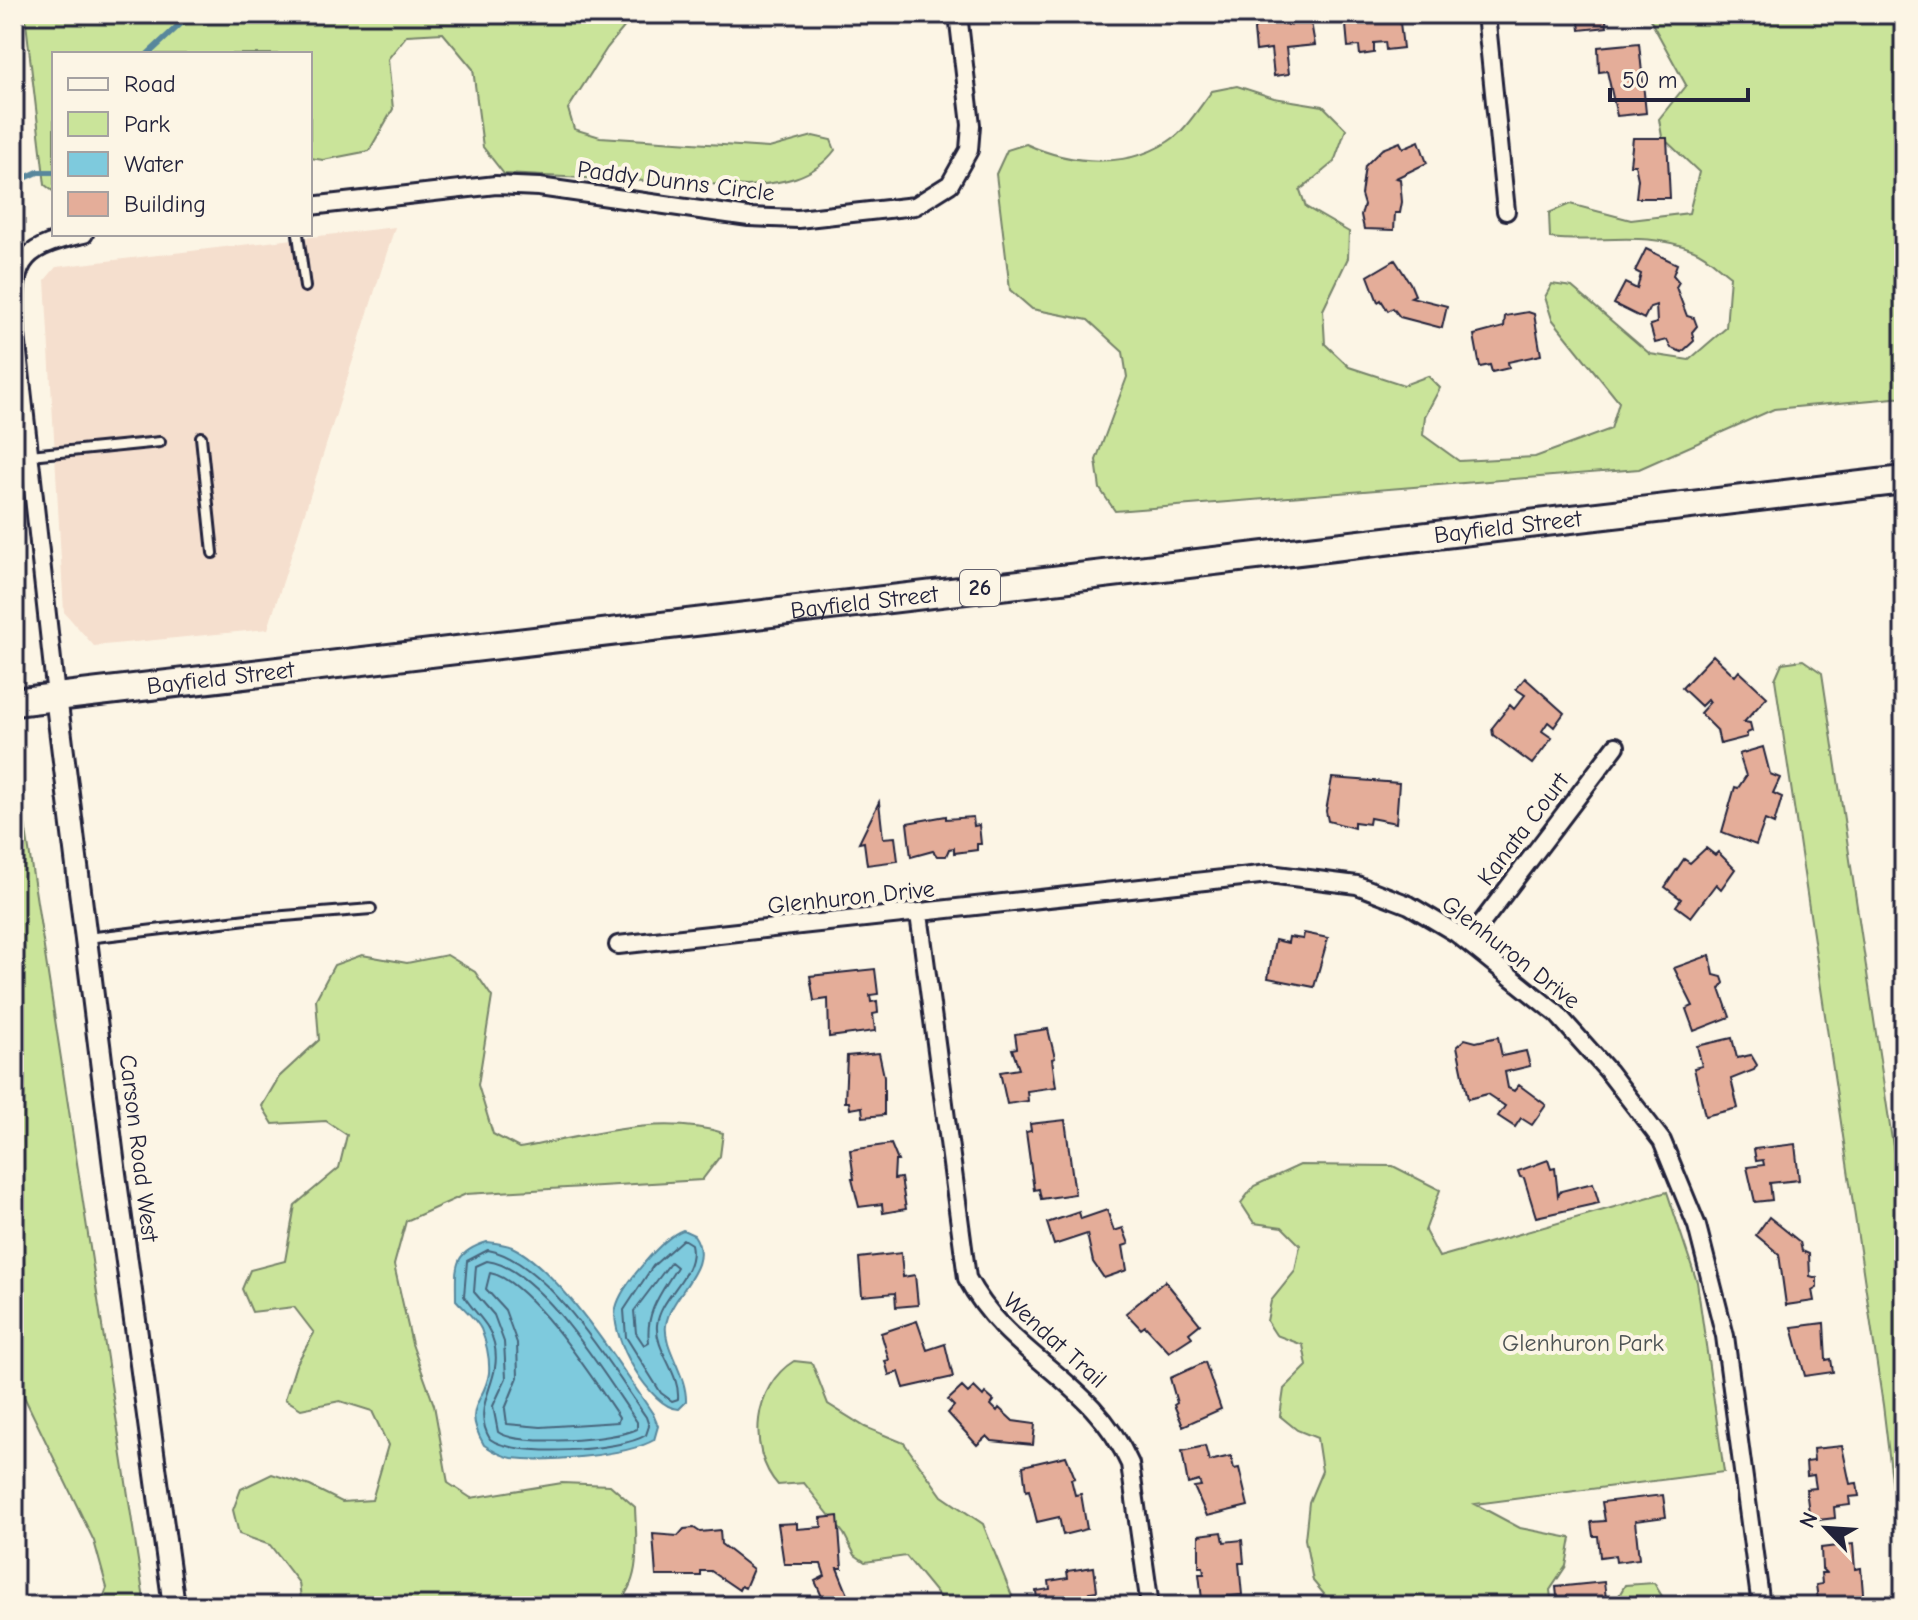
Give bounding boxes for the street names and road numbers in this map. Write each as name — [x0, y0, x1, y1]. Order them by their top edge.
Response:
street label: Paddy Dunns Circle — [576, 155, 776, 207]
street label: Bayfield Street — [1432, 504, 1584, 549]
road number: 26 — [960, 570, 1000, 606]
street label: Bayfield Street — [789, 579, 941, 625]
street label: Bayfield Street — [145, 655, 297, 700]
street label: Kanata Court — [1471, 766, 1575, 891]
street label: Glenhuron Drive — [766, 874, 936, 920]
street label: Glenhuron Drive — [1436, 889, 1586, 1015]
street label: Carson Road West — [114, 1053, 165, 1244]
street label: Wendat Trail — [998, 1286, 1112, 1394]

